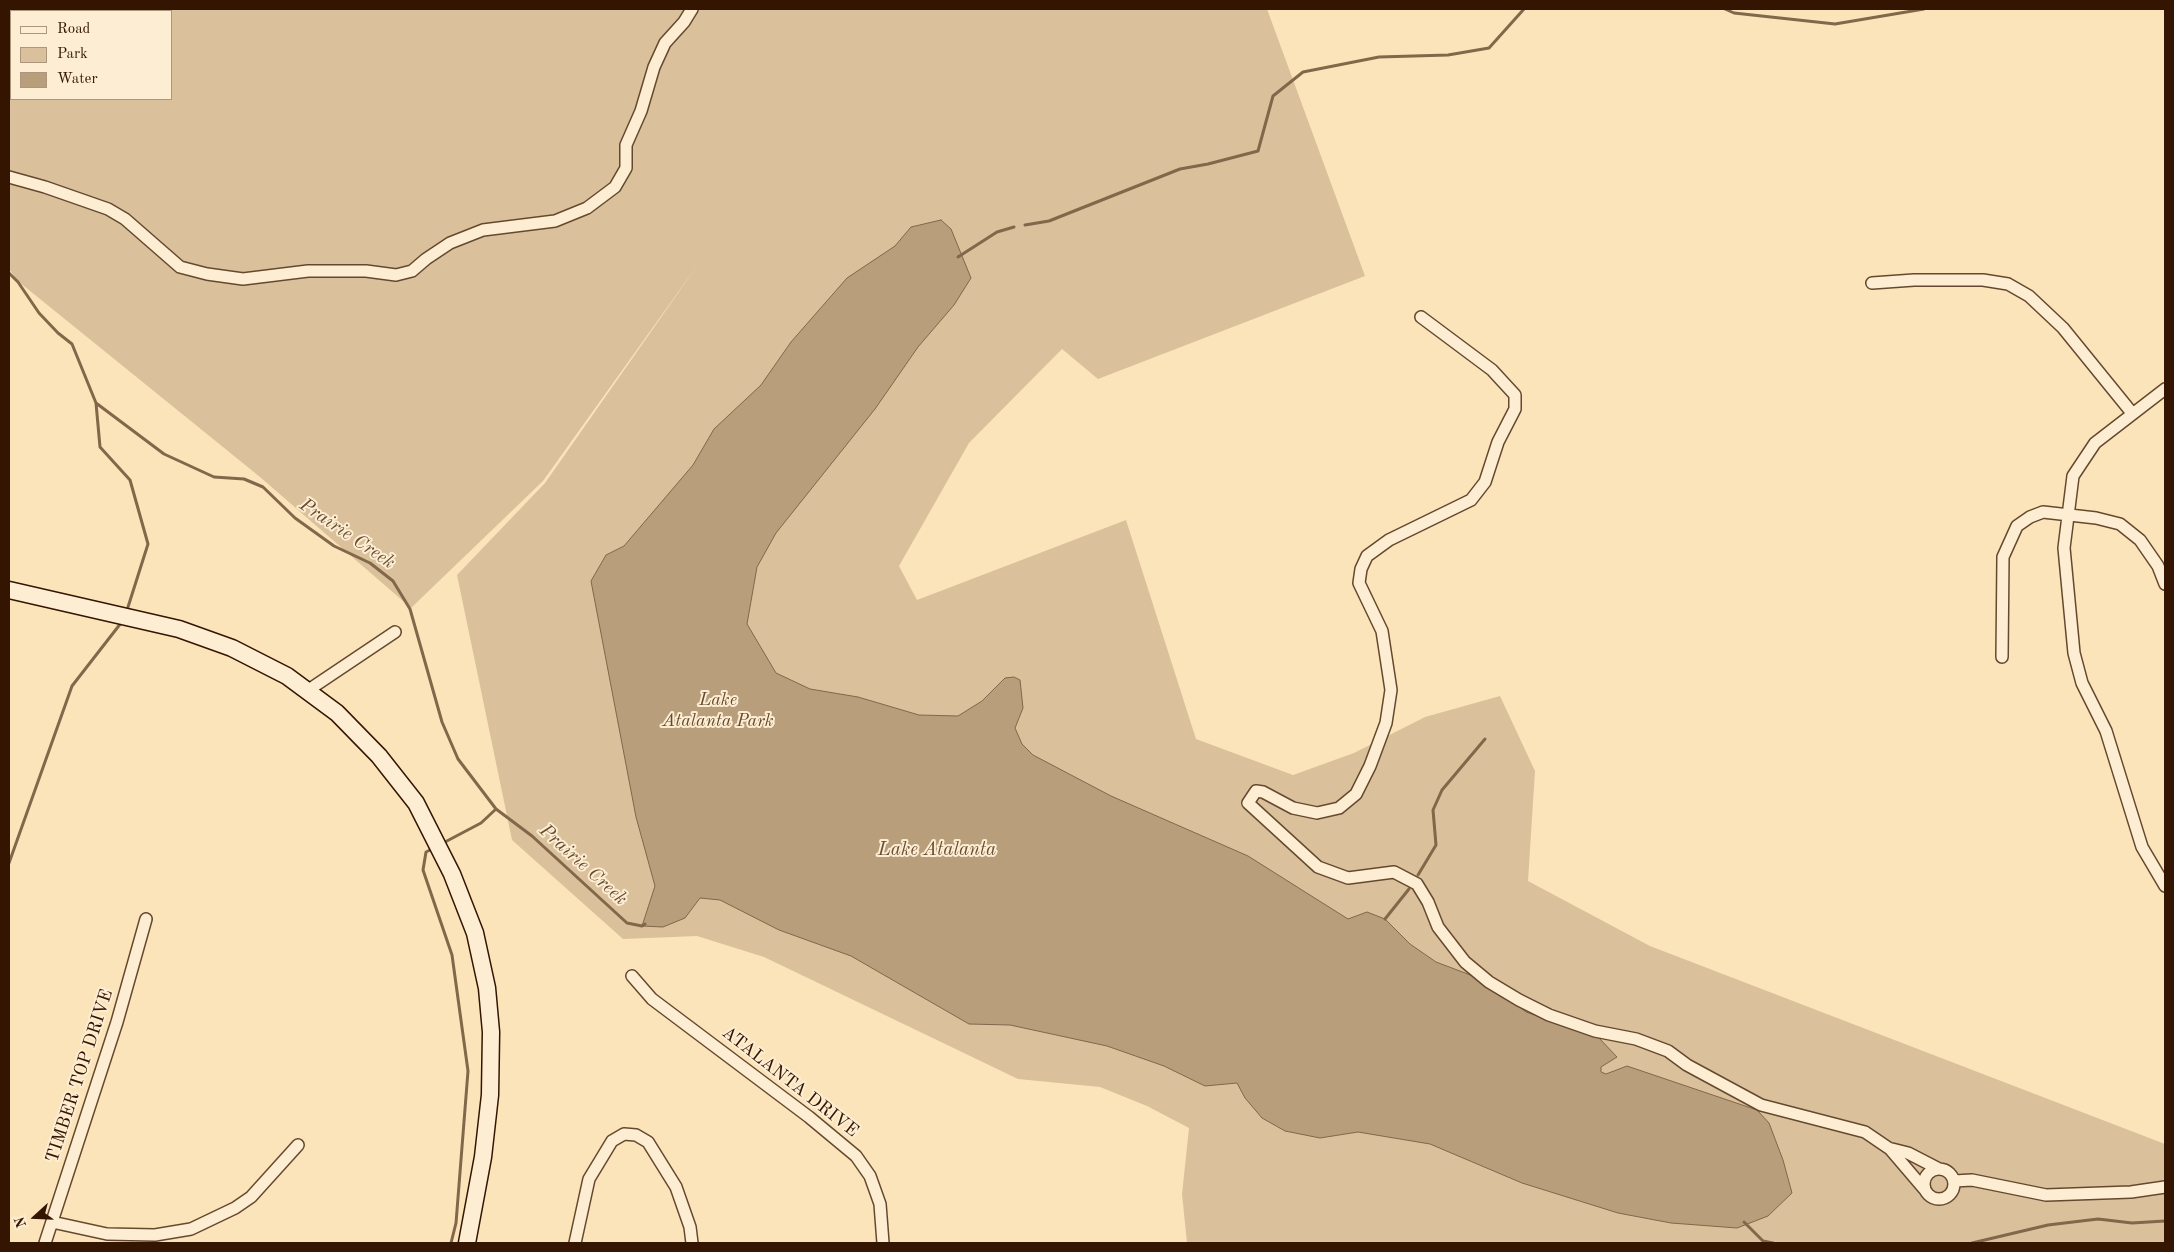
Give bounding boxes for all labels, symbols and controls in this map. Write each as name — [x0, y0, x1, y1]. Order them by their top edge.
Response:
legend — [10, 10, 172, 100]
text: Road — [57, 22, 90, 37]
text: Park — [57, 47, 88, 62]
text: Water — [57, 72, 98, 87]
water label: Prairie Creek — [295, 494, 399, 574]
park label: Lake Atalanta Park — [662, 689, 774, 732]
water label: Prairie Creek — [534, 820, 632, 910]
water label: Lake Atalanta — [878, 839, 996, 861]
street label: TIMBER TOP DRIVE — [42, 987, 118, 1165]
street label: ATALANTA DRIVE — [717, 1022, 863, 1142]
north arrow — [10, 1192, 60, 1242]
text: N — [12, 1215, 29, 1230]

